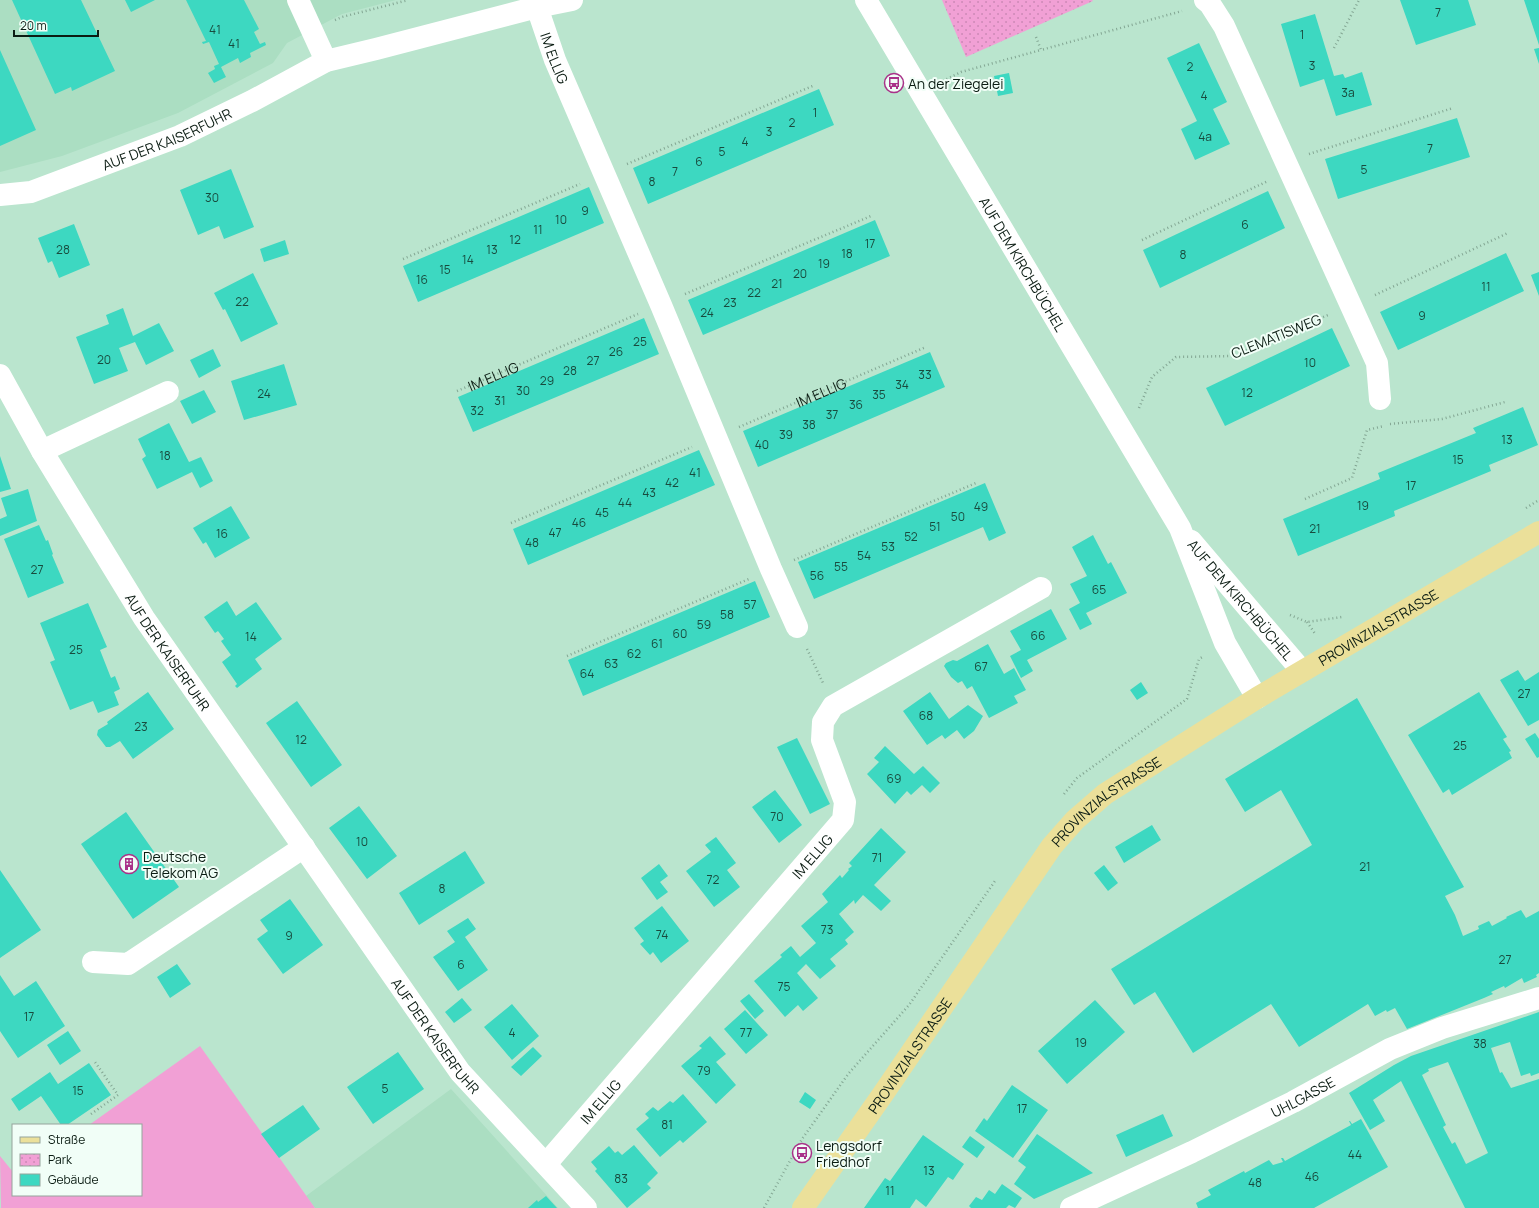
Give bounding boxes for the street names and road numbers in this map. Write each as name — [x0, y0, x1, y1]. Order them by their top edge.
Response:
street label: IM ELLIG — [537, 30, 574, 87]
street label: AUF DER KAISERFUHR — [99, 103, 235, 174]
street label: AUF DEM KIRCHBÜCHEL — [976, 193, 1070, 335]
street label: CLEMATISWEG — [1228, 309, 1324, 363]
street label: IM ELLIG — [465, 357, 521, 395]
street label: IM ELLIG — [793, 373, 849, 411]
street label: AUF DEM KIRCHBÜCHEL — [1184, 535, 1298, 664]
street label: PROVINZIALSTRASSE — [1315, 584, 1442, 669]
street label: AUF DER KAISERFUHR — [121, 589, 215, 714]
street label: PROVINZIALSTRASSE — [1047, 752, 1164, 850]
street label: IM ELLIG — [787, 829, 837, 882]
street label: AUF DER KAISERFUHR — [388, 974, 484, 1097]
street label: PROVINZIALSTRASSE — [863, 994, 956, 1117]
street label: UHLGASSE — [1267, 1072, 1338, 1121]
street label: IM ELLIG — [576, 1075, 625, 1128]

